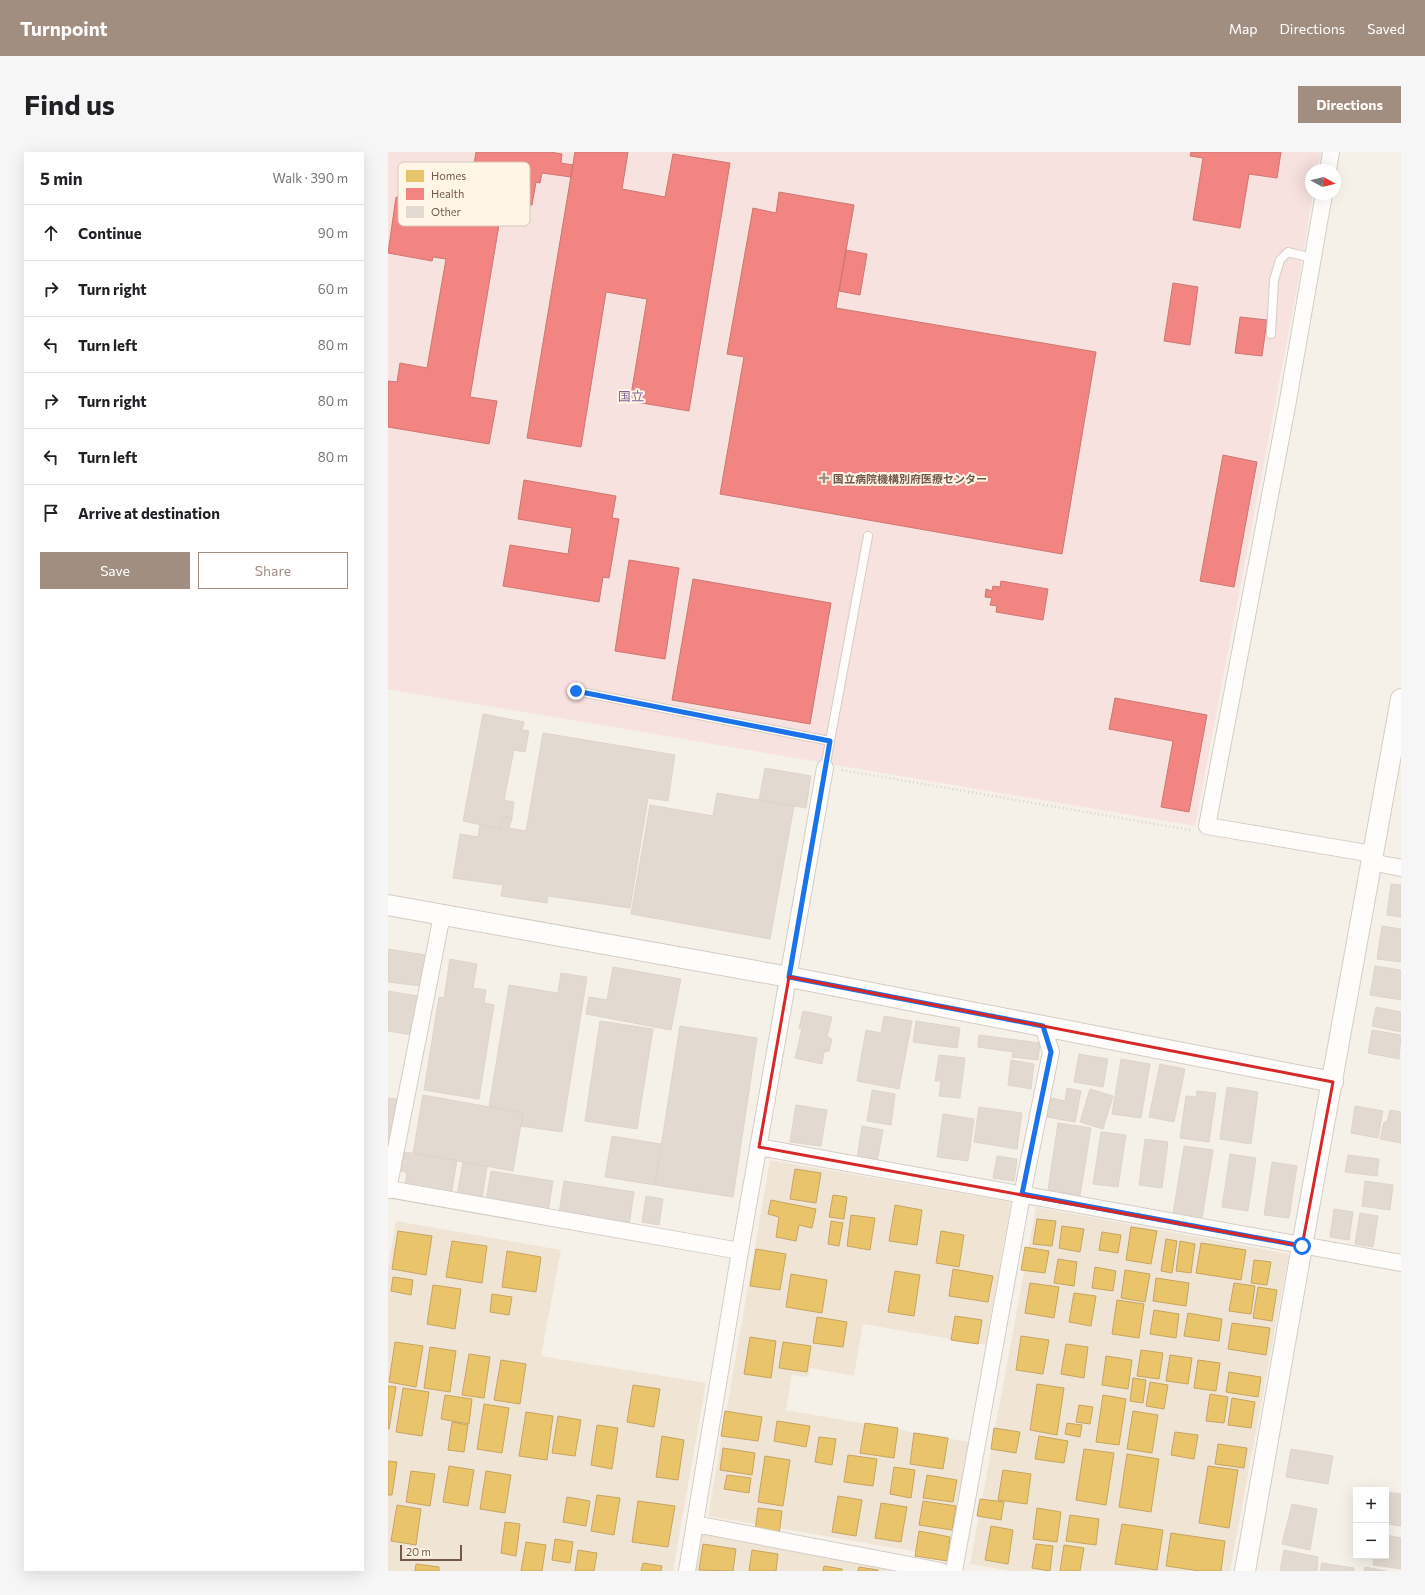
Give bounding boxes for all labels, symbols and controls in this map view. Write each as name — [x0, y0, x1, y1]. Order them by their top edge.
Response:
text: Turnpoint — [20, 17, 108, 40]
text: Map — [1229, 20, 1258, 37]
text: Directions — [1280, 20, 1345, 37]
text: Saved — [1367, 20, 1405, 37]
button: Directions — [1298, 86, 1401, 123]
text: Find us — [24, 87, 115, 121]
legend — [398, 162, 530, 226]
north arrow — [1305, 164, 1341, 200]
text: 5 min — [40, 168, 83, 189]
text: Homes — [431, 169, 466, 182]
text: Walk · 390 m — [273, 170, 348, 186]
text: Health — [431, 187, 464, 200]
text: Other — [431, 205, 462, 218]
icon: ahead — [40, 222, 62, 244]
text: Continue — [78, 224, 142, 242]
text: 90 m — [318, 225, 348, 241]
icon: right — [40, 278, 62, 300]
text: Turn right — [78, 280, 147, 298]
text: 60 m — [318, 281, 348, 297]
icon: left — [40, 334, 62, 356]
text: Turn left — [78, 336, 137, 354]
text: 80 m — [318, 337, 348, 353]
district label: 国立 — [618, 388, 644, 404]
icon: right — [40, 390, 62, 412]
text: Turn right — [78, 392, 147, 410]
text: 80 m — [318, 393, 348, 409]
icon: left — [40, 446, 62, 468]
text: Turn left — [78, 448, 137, 466]
text: 80 m — [318, 449, 348, 465]
marker: 国立病院機構別府医療センター — [818, 472, 830, 484]
place label: 国立病院機構別府医療センター — [833, 472, 987, 485]
icon: arrive — [40, 502, 62, 524]
text: Arrive at destination — [78, 504, 220, 522]
button: Save — [40, 552, 190, 589]
button: Share — [198, 552, 348, 589]
route end — [567, 682, 585, 700]
route start — [1293, 1237, 1311, 1255]
map controls — [1353, 1487, 1389, 1559]
button: + — [1353, 1487, 1389, 1523]
button: − — [1353, 1523, 1389, 1559]
scale bar — [400, 1543, 462, 1562]
text: 20 m — [406, 1545, 431, 1558]

